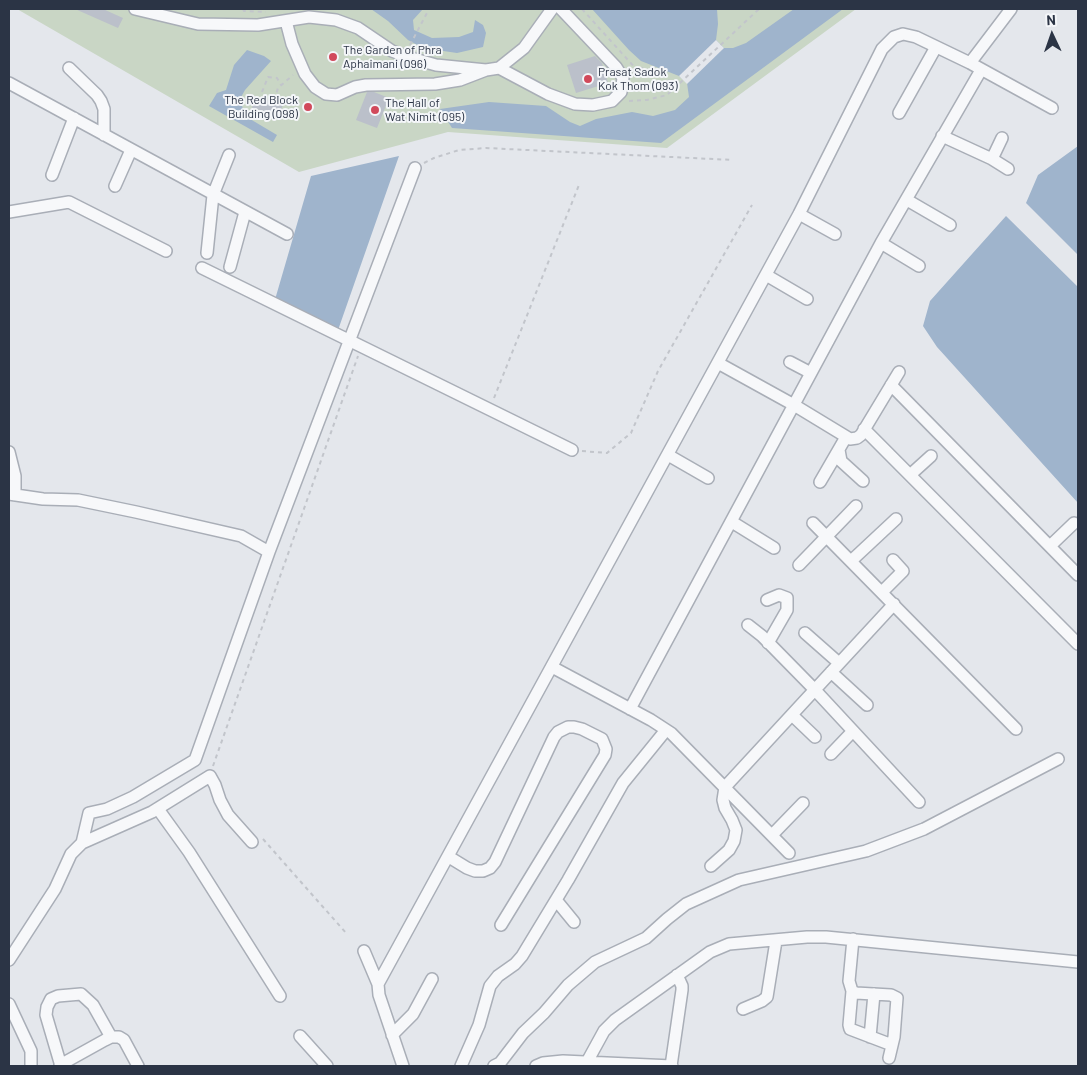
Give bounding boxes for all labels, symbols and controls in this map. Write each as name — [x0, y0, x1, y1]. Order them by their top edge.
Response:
north arrow — [1027, 10, 1077, 60]
text: N — [1046, 11, 1056, 28]
place label: The Garden of Phra Aphaimani (096) — [343, 43, 442, 71]
marker: The Garden of Phra Aphaimani (096) — [327, 51, 339, 63]
place label: Prasat Sadok Kok Thom (093) — [598, 65, 678, 93]
marker: Prasat Sadok Kok Thom (093) — [582, 73, 594, 85]
place label: The Red Block Building (098) — [224, 93, 298, 121]
place label: The Hall of Wat Nimit (095) — [385, 96, 464, 124]
marker: The Red Block Building (098) — [302, 101, 314, 113]
marker: The Hall of Wat Nimit (095) — [369, 104, 381, 116]

